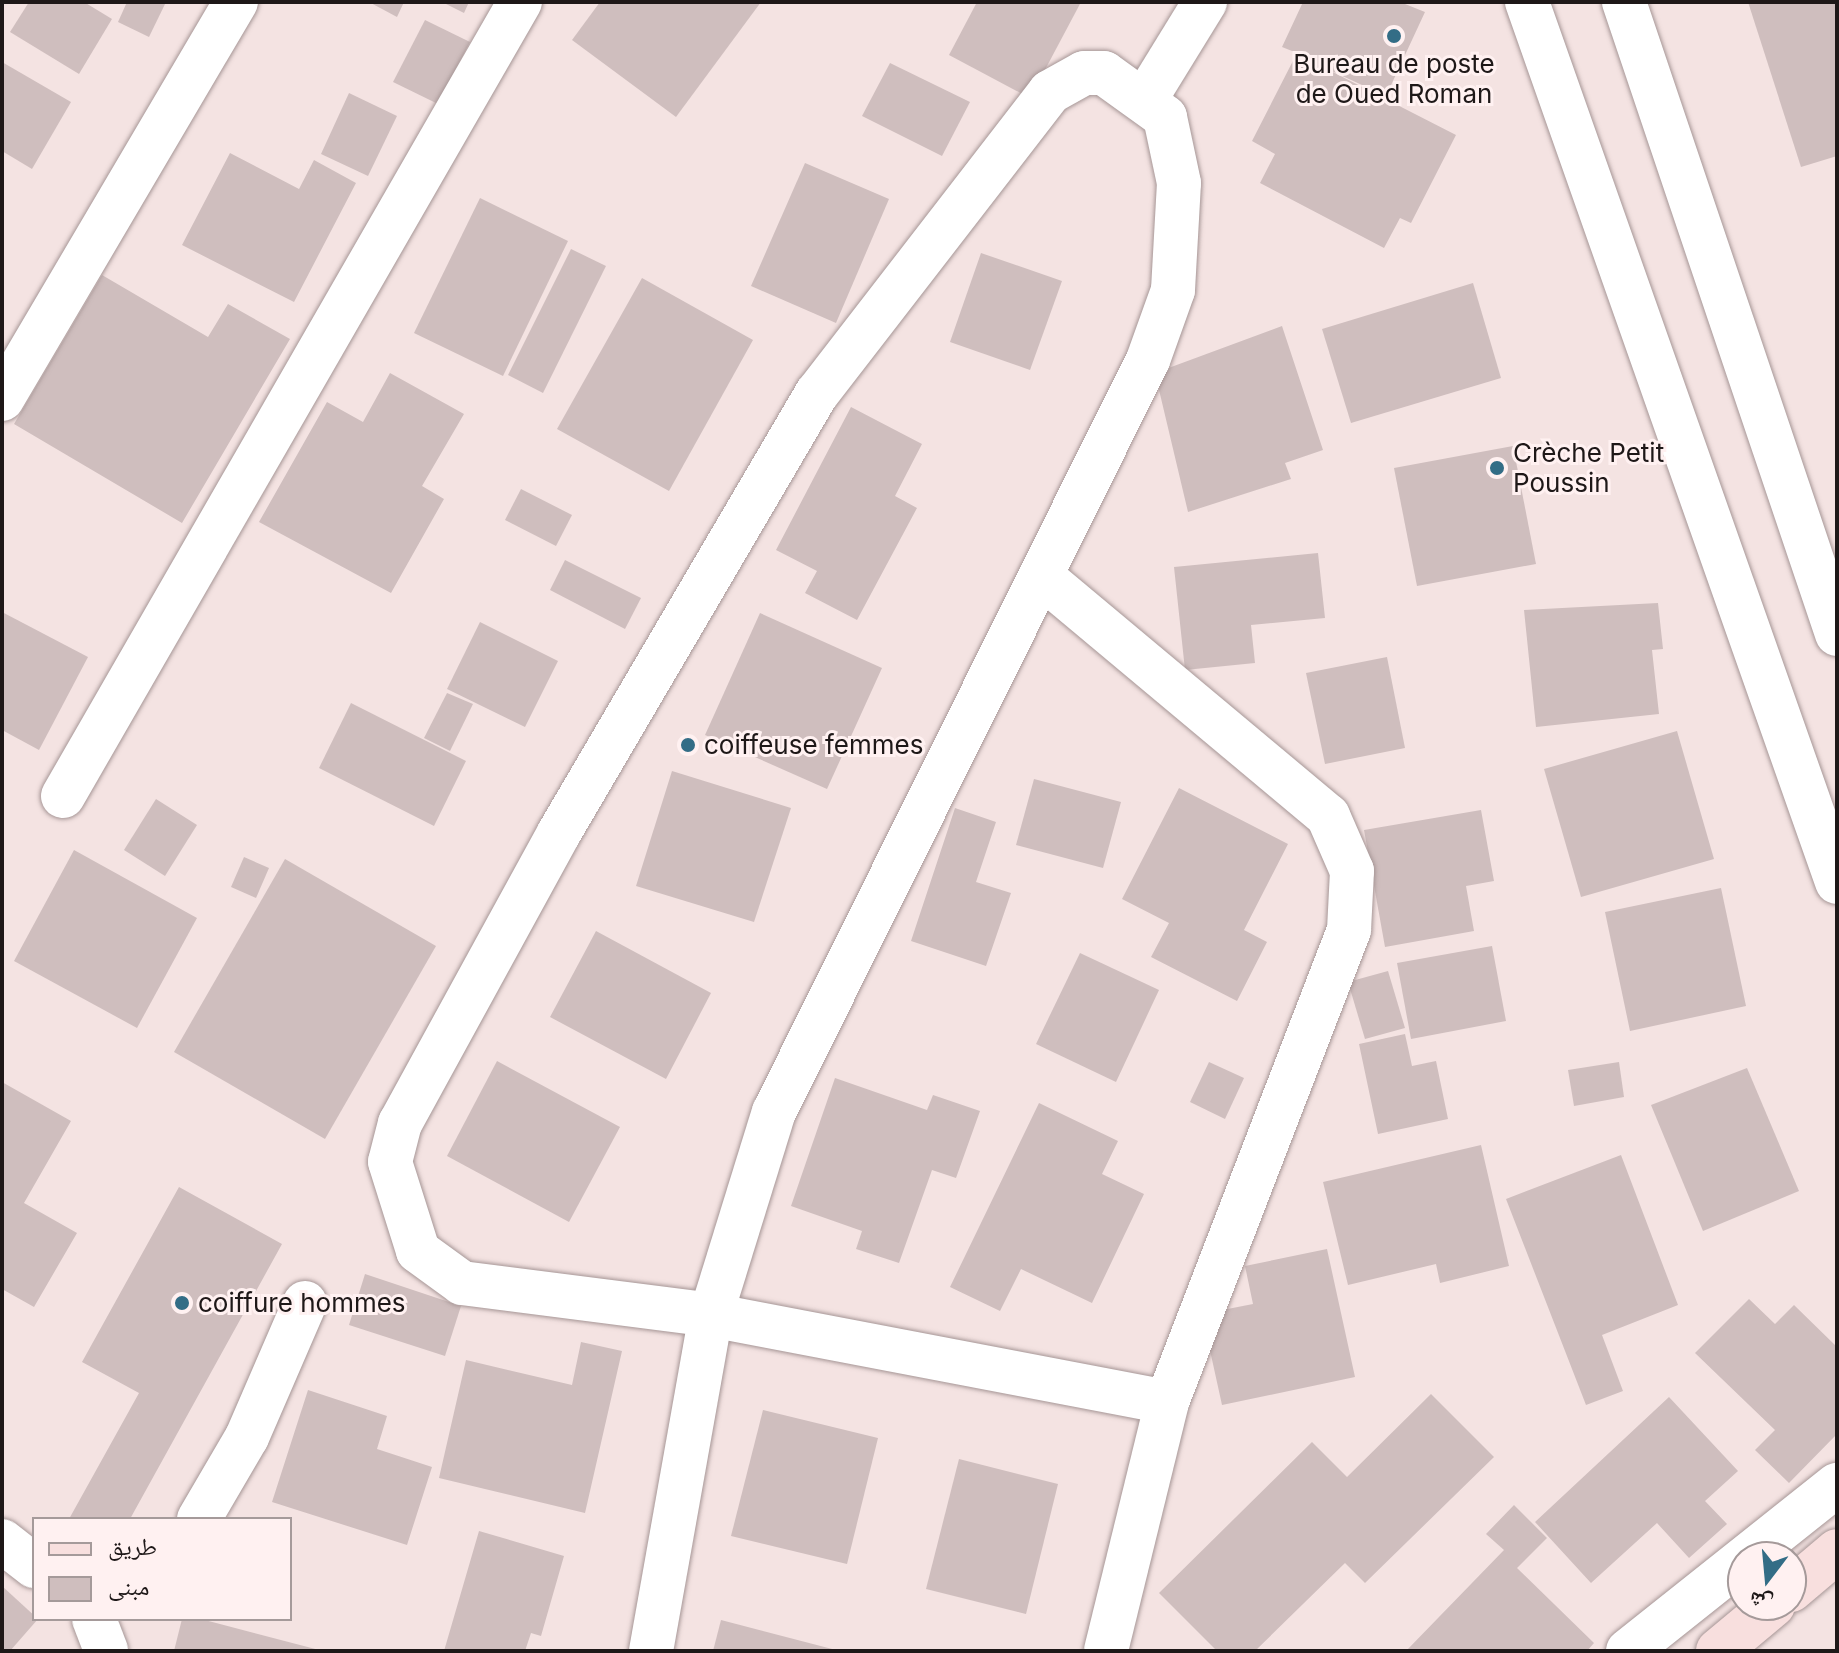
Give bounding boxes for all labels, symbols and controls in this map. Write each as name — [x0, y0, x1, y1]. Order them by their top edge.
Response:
marker: Bureau de poste de Oued Roman — [1385, 27, 1403, 45]
place label: Bureau de poste de Oued Roman — [1293, 48, 1495, 110]
place label: Crèche Petit Poussin — [1513, 437, 1664, 498]
marker: Crèche Petit Poussin — [1488, 459, 1506, 477]
place label: coiffeuse femmes — [704, 729, 923, 761]
marker: coiffeuse femmes — [679, 736, 697, 754]
place label: coiffure hommes — [198, 1287, 406, 1319]
marker: coiffure hommes — [173, 1294, 191, 1312]
legend — [32, 1517, 292, 1621]
text: طريق — [108, 1532, 157, 1561]
north arrow — [1727, 1541, 1807, 1621]
text: مبنى — [108, 1572, 149, 1601]
text: ش — [1746, 1586, 1776, 1618]

